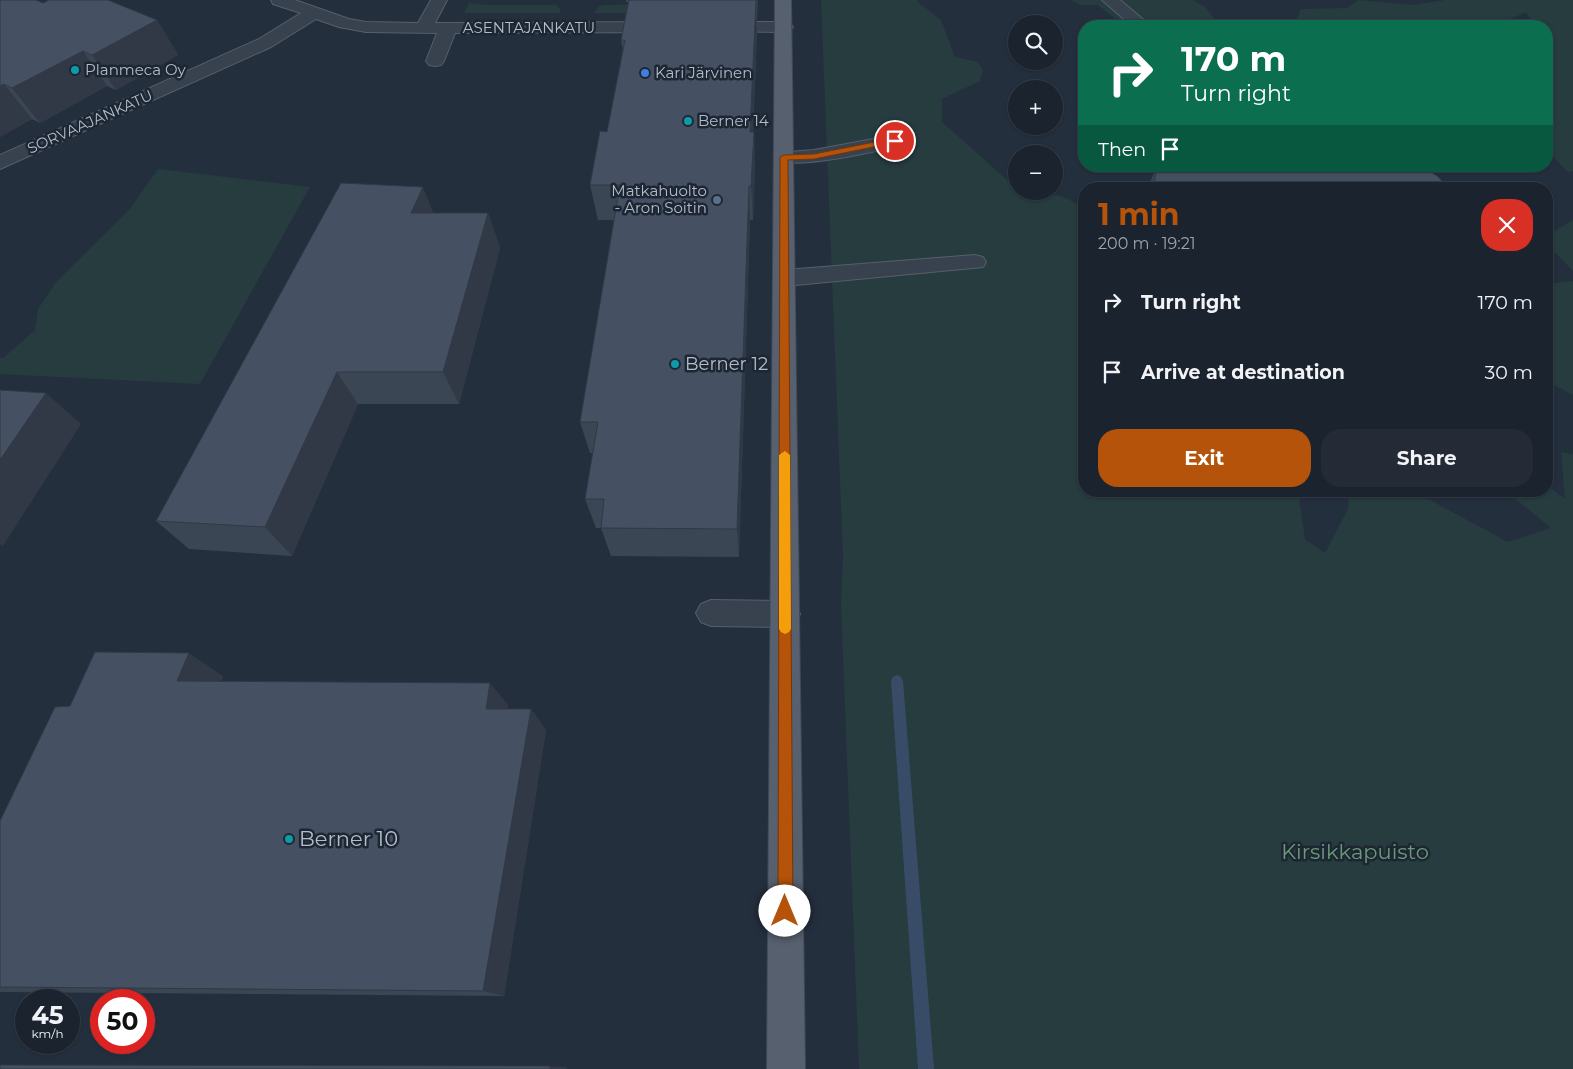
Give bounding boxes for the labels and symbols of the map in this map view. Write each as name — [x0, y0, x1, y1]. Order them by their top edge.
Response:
street label: ASENTAJANKATU — [463, 18, 595, 37]
place label: Planmeca Oy — [85, 60, 187, 79]
place label: Kari Järvinen — [655, 63, 752, 82]
marker: Planmeca Oy — [69, 64, 81, 76]
marker: Kari Järvinen — [639, 67, 651, 79]
street label: SORVAAJANKATU — [24, 85, 156, 158]
place label: Berner 14 — [698, 111, 769, 130]
marker: Berner 14 — [682, 115, 694, 127]
pin — [874, 120, 916, 162]
place label: Matkahuolto - Aron Soitin — [611, 181, 707, 217]
marker: Matkahuolto - Aron Soitin — [711, 194, 723, 206]
place label: Berner 12 — [685, 353, 768, 375]
marker: Berner 12 — [669, 358, 681, 370]
place label: Berner 10 — [299, 826, 398, 851]
marker: Berner 10 — [283, 833, 295, 845]
park label: Kirsikkapuisto — [1281, 839, 1429, 864]
position arrow — [758, 884, 810, 936]
speed limit sign: 50 — [90, 989, 155, 1054]

